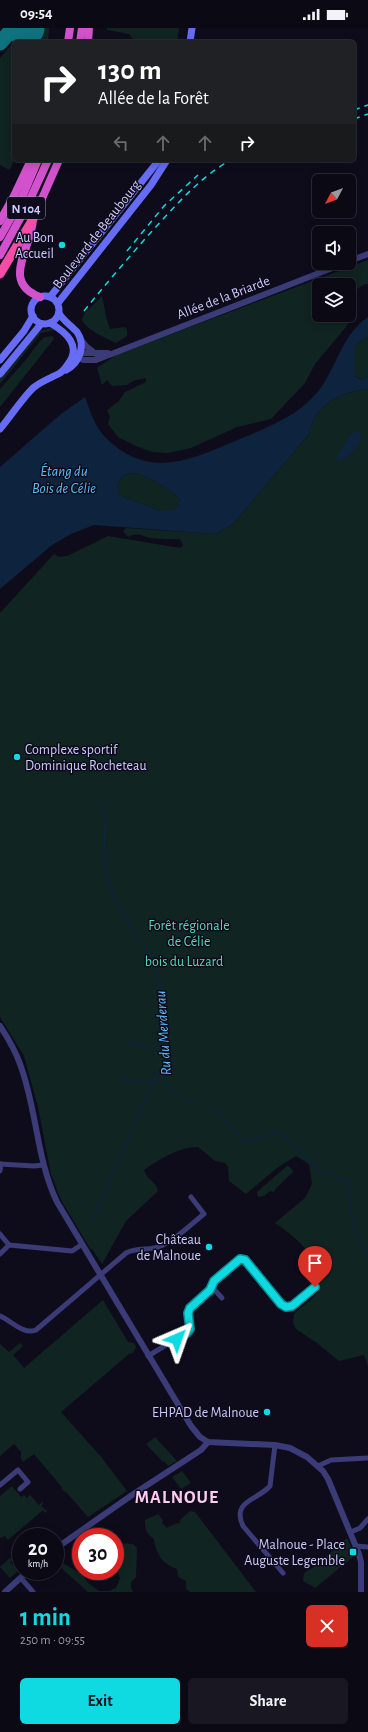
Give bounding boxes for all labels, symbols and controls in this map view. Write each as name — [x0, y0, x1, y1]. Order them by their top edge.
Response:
text: 09:54 — [20, 6, 53, 21]
icon: right — [32, 56, 84, 108]
text: 130 m — [98, 57, 162, 85]
text: Allée de la Forêt — [98, 90, 209, 108]
icon: left — [110, 132, 132, 154]
icon: ahead — [152, 132, 174, 154]
icon: ahead — [194, 132, 216, 154]
icon: right — [236, 132, 258, 154]
north arrow — [312, 174, 356, 218]
map controls — [312, 174, 356, 322]
street label: Boulevard de Beaubourg — [50, 178, 143, 291]
road number: N 104 — [7, 197, 45, 219]
button: sound — [312, 226, 356, 270]
place label: Au Bon Accueil — [15, 231, 54, 261]
marker: Au Bon Accueil — [57, 240, 67, 250]
street label: Allée de la Briarde — [175, 274, 272, 322]
button: layers — [312, 278, 356, 322]
water label: Étang du Bois de Célie — [32, 462, 96, 496]
place label: Complexe sportif Dominique Rocheteau — [25, 743, 147, 773]
marker: Complexe sportif Dominique Rocheteau — [12, 752, 22, 762]
park label: Forêt régionale de Célie — [148, 919, 230, 949]
park label: bois du Luzard — [145, 955, 223, 969]
water label: Ru du Merderau — [153, 990, 174, 1076]
place label: Château de Malnoue — [136, 1233, 201, 1263]
marker: Château de Malnoue — [204, 1242, 214, 1252]
pin — [298, 1246, 332, 1287]
icon: arrive — [304, 1252, 326, 1274]
position arrow — [156, 1318, 198, 1360]
place label: EHPAD de Malnoue — [152, 1406, 259, 1420]
marker: EHPAD de Malnoue — [262, 1407, 272, 1417]
district label: MALNOUE — [135, 1489, 219, 1507]
speed limit sign: 30 — [72, 1528, 124, 1580]
place label: Malnoue - Place Auguste Legemble — [244, 1538, 345, 1568]
text: 20 — [28, 1539, 48, 1559]
marker: Malnoue - Place Auguste Legemble — [348, 1547, 358, 1557]
text: km/h — [28, 1559, 48, 1569]
button: close — [306, 1605, 348, 1647]
text: 1 min — [20, 1606, 71, 1630]
text: 250 m · 09:55 — [20, 1634, 85, 1647]
button: Exit — [20, 1678, 180, 1724]
button: Share — [188, 1678, 348, 1724]

